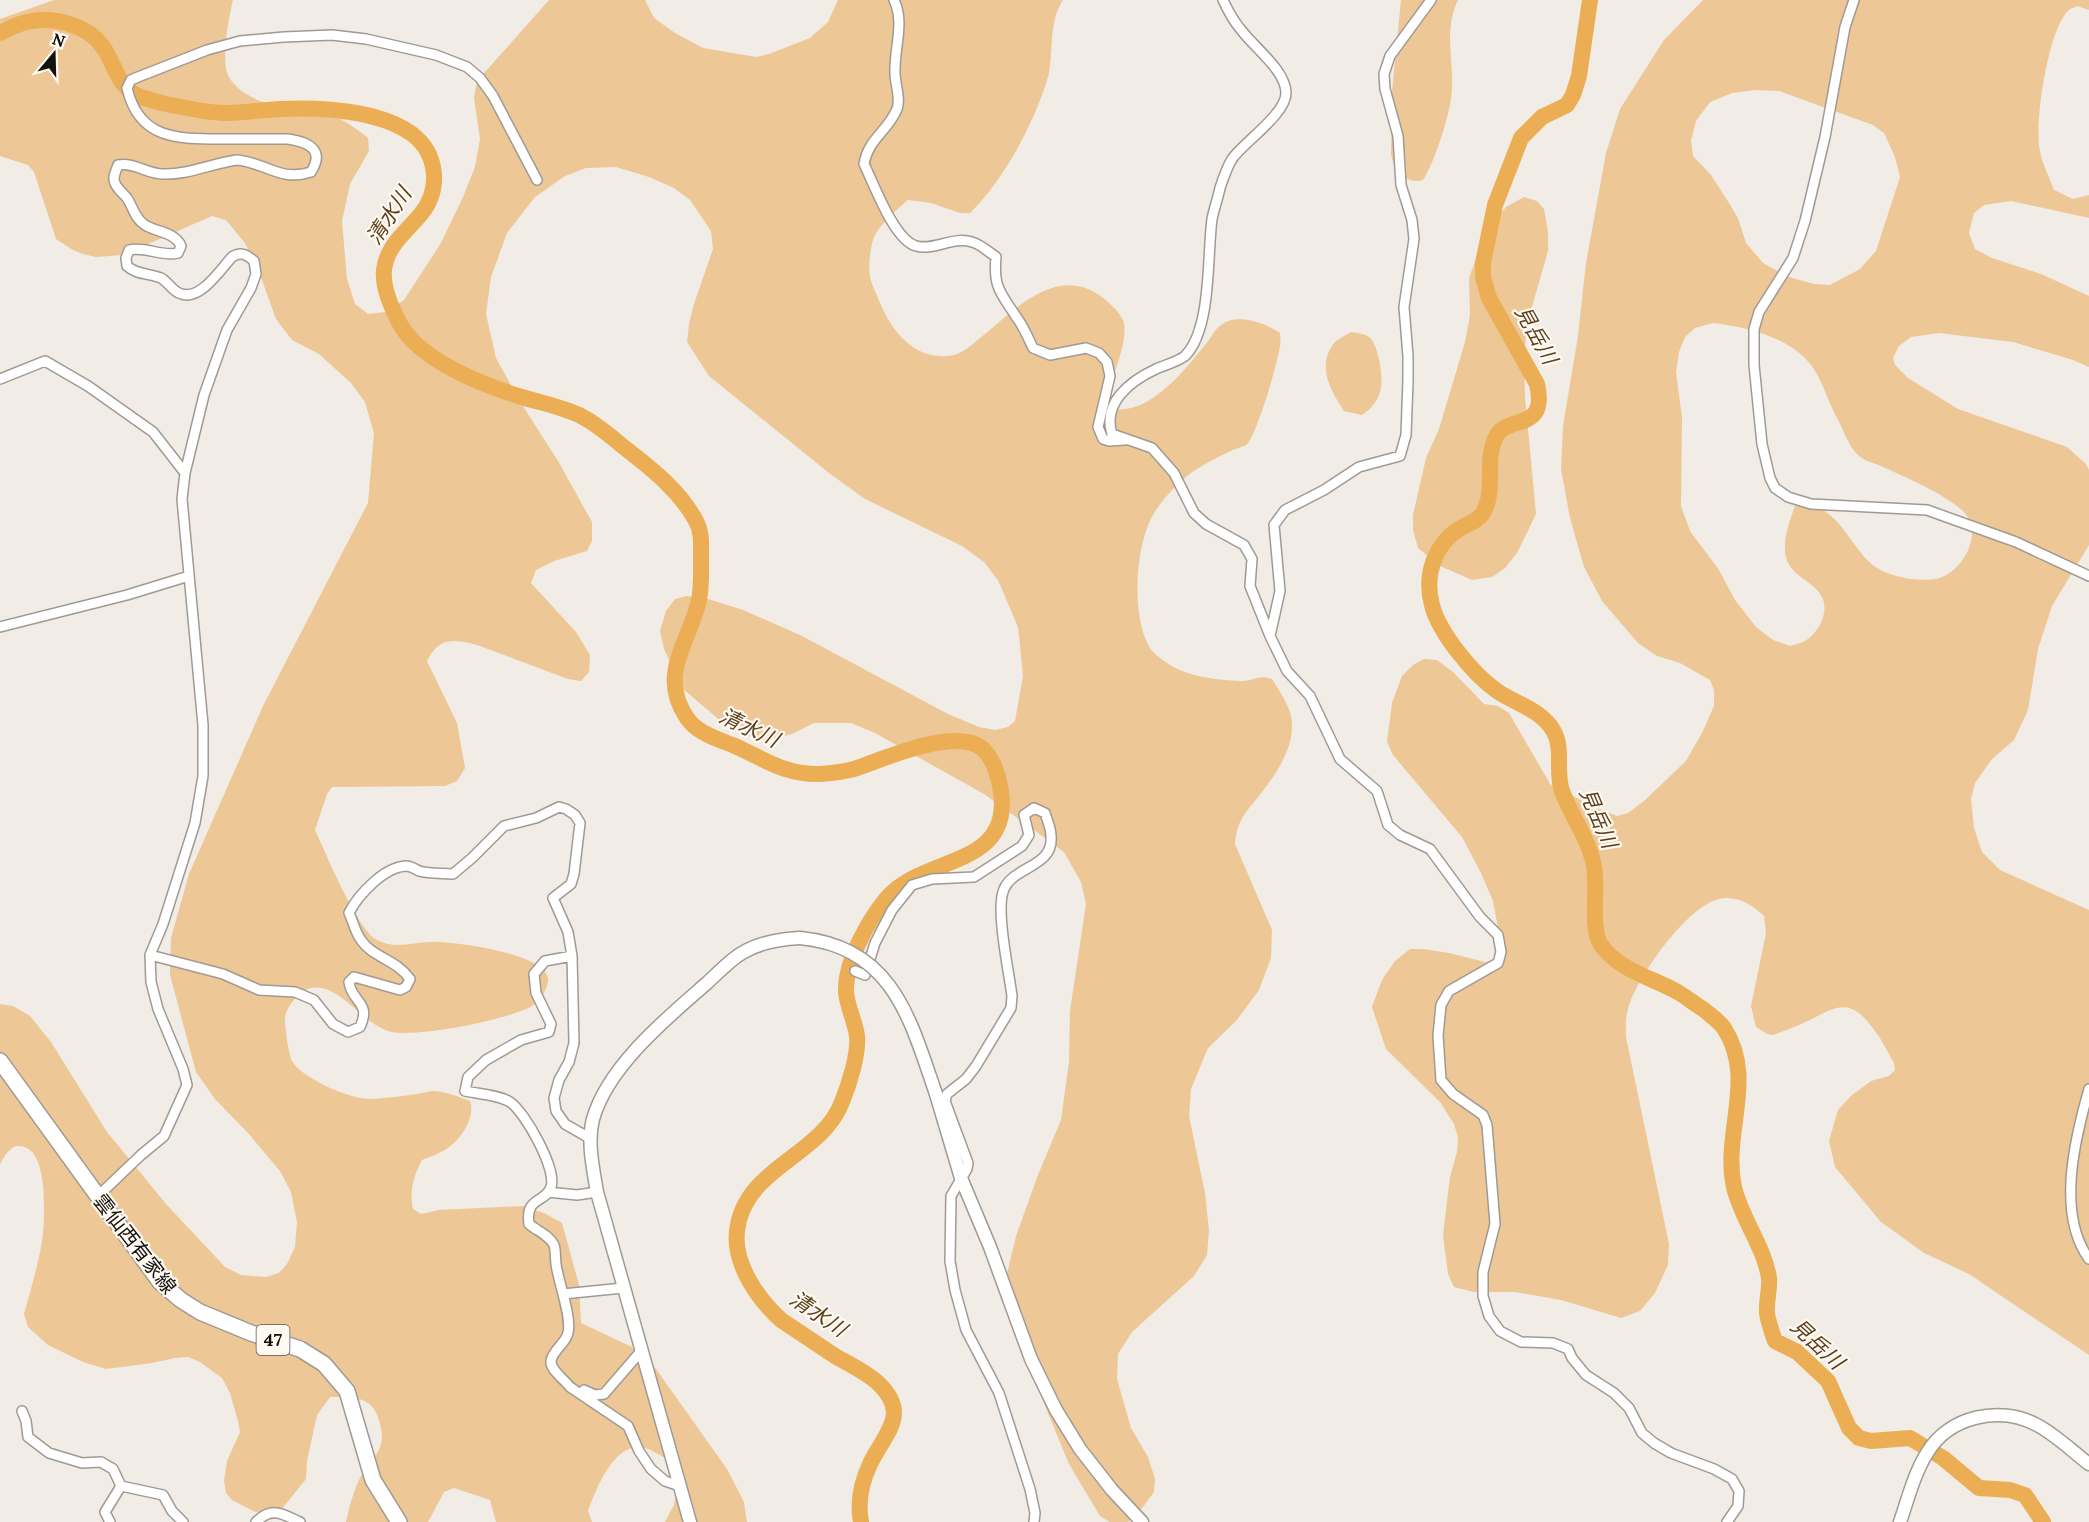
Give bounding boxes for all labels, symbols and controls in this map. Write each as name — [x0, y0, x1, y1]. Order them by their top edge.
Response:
north arrow — [24, 24, 84, 84]
text: N — [50, 28, 68, 51]
water label: 清水川 — [360, 180, 418, 249]
water label: 見岳川 — [1509, 301, 1564, 371]
water label: 清水川 — [715, 702, 785, 754]
water label: 見岳川 — [1574, 784, 1624, 854]
street label: 雲仙西有家線 — [89, 1189, 182, 1299]
water label: 清水川 — [785, 1285, 854, 1344]
water label: 見岳川 — [1785, 1312, 1851, 1376]
road number: 47 — [256, 1325, 290, 1355]

